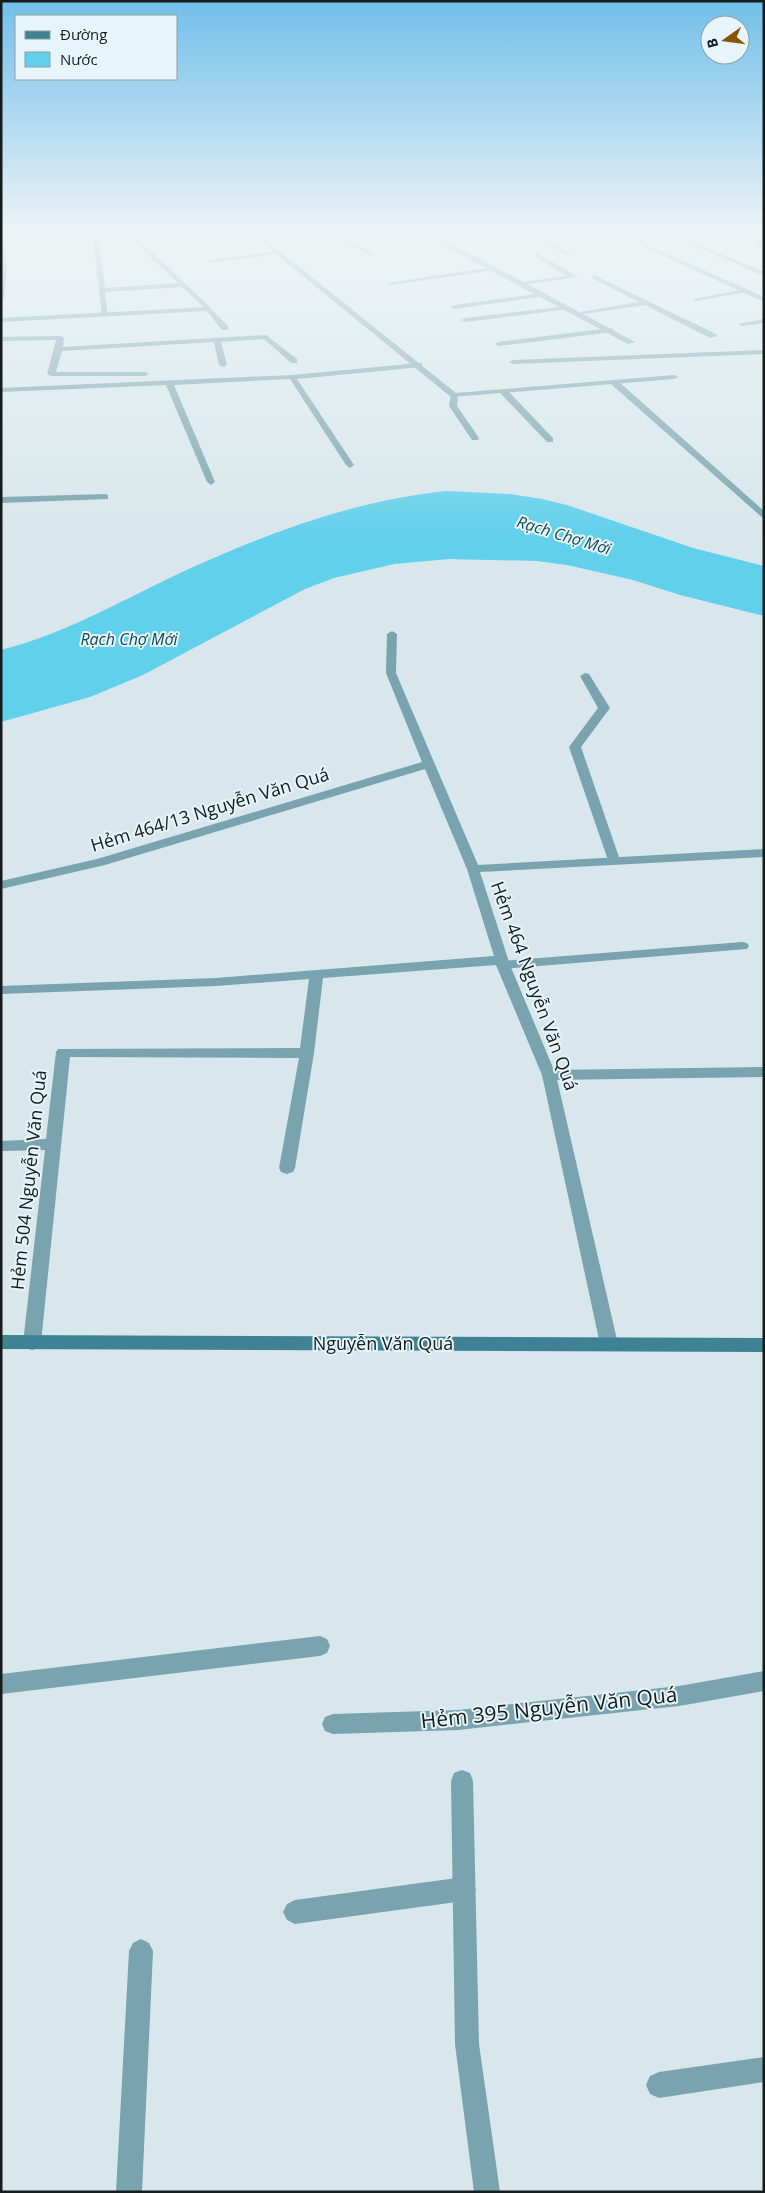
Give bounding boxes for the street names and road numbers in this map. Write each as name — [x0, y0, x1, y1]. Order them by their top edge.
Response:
street label: Hẻm 464/13 Nguyễn Văn Quá — [88, 761, 332, 857]
street label: Hẻm 464 Nguyễn Văn Quá — [486, 878, 584, 1094]
street label: Hẻm 504 Nguyễn Văn Quá — [5, 1069, 51, 1291]
street label: Nguyễn Văn Quá — [313, 1331, 453, 1355]
street label: Hẻm 395 Nguyễn Văn Quá — [419, 1680, 679, 1734]

